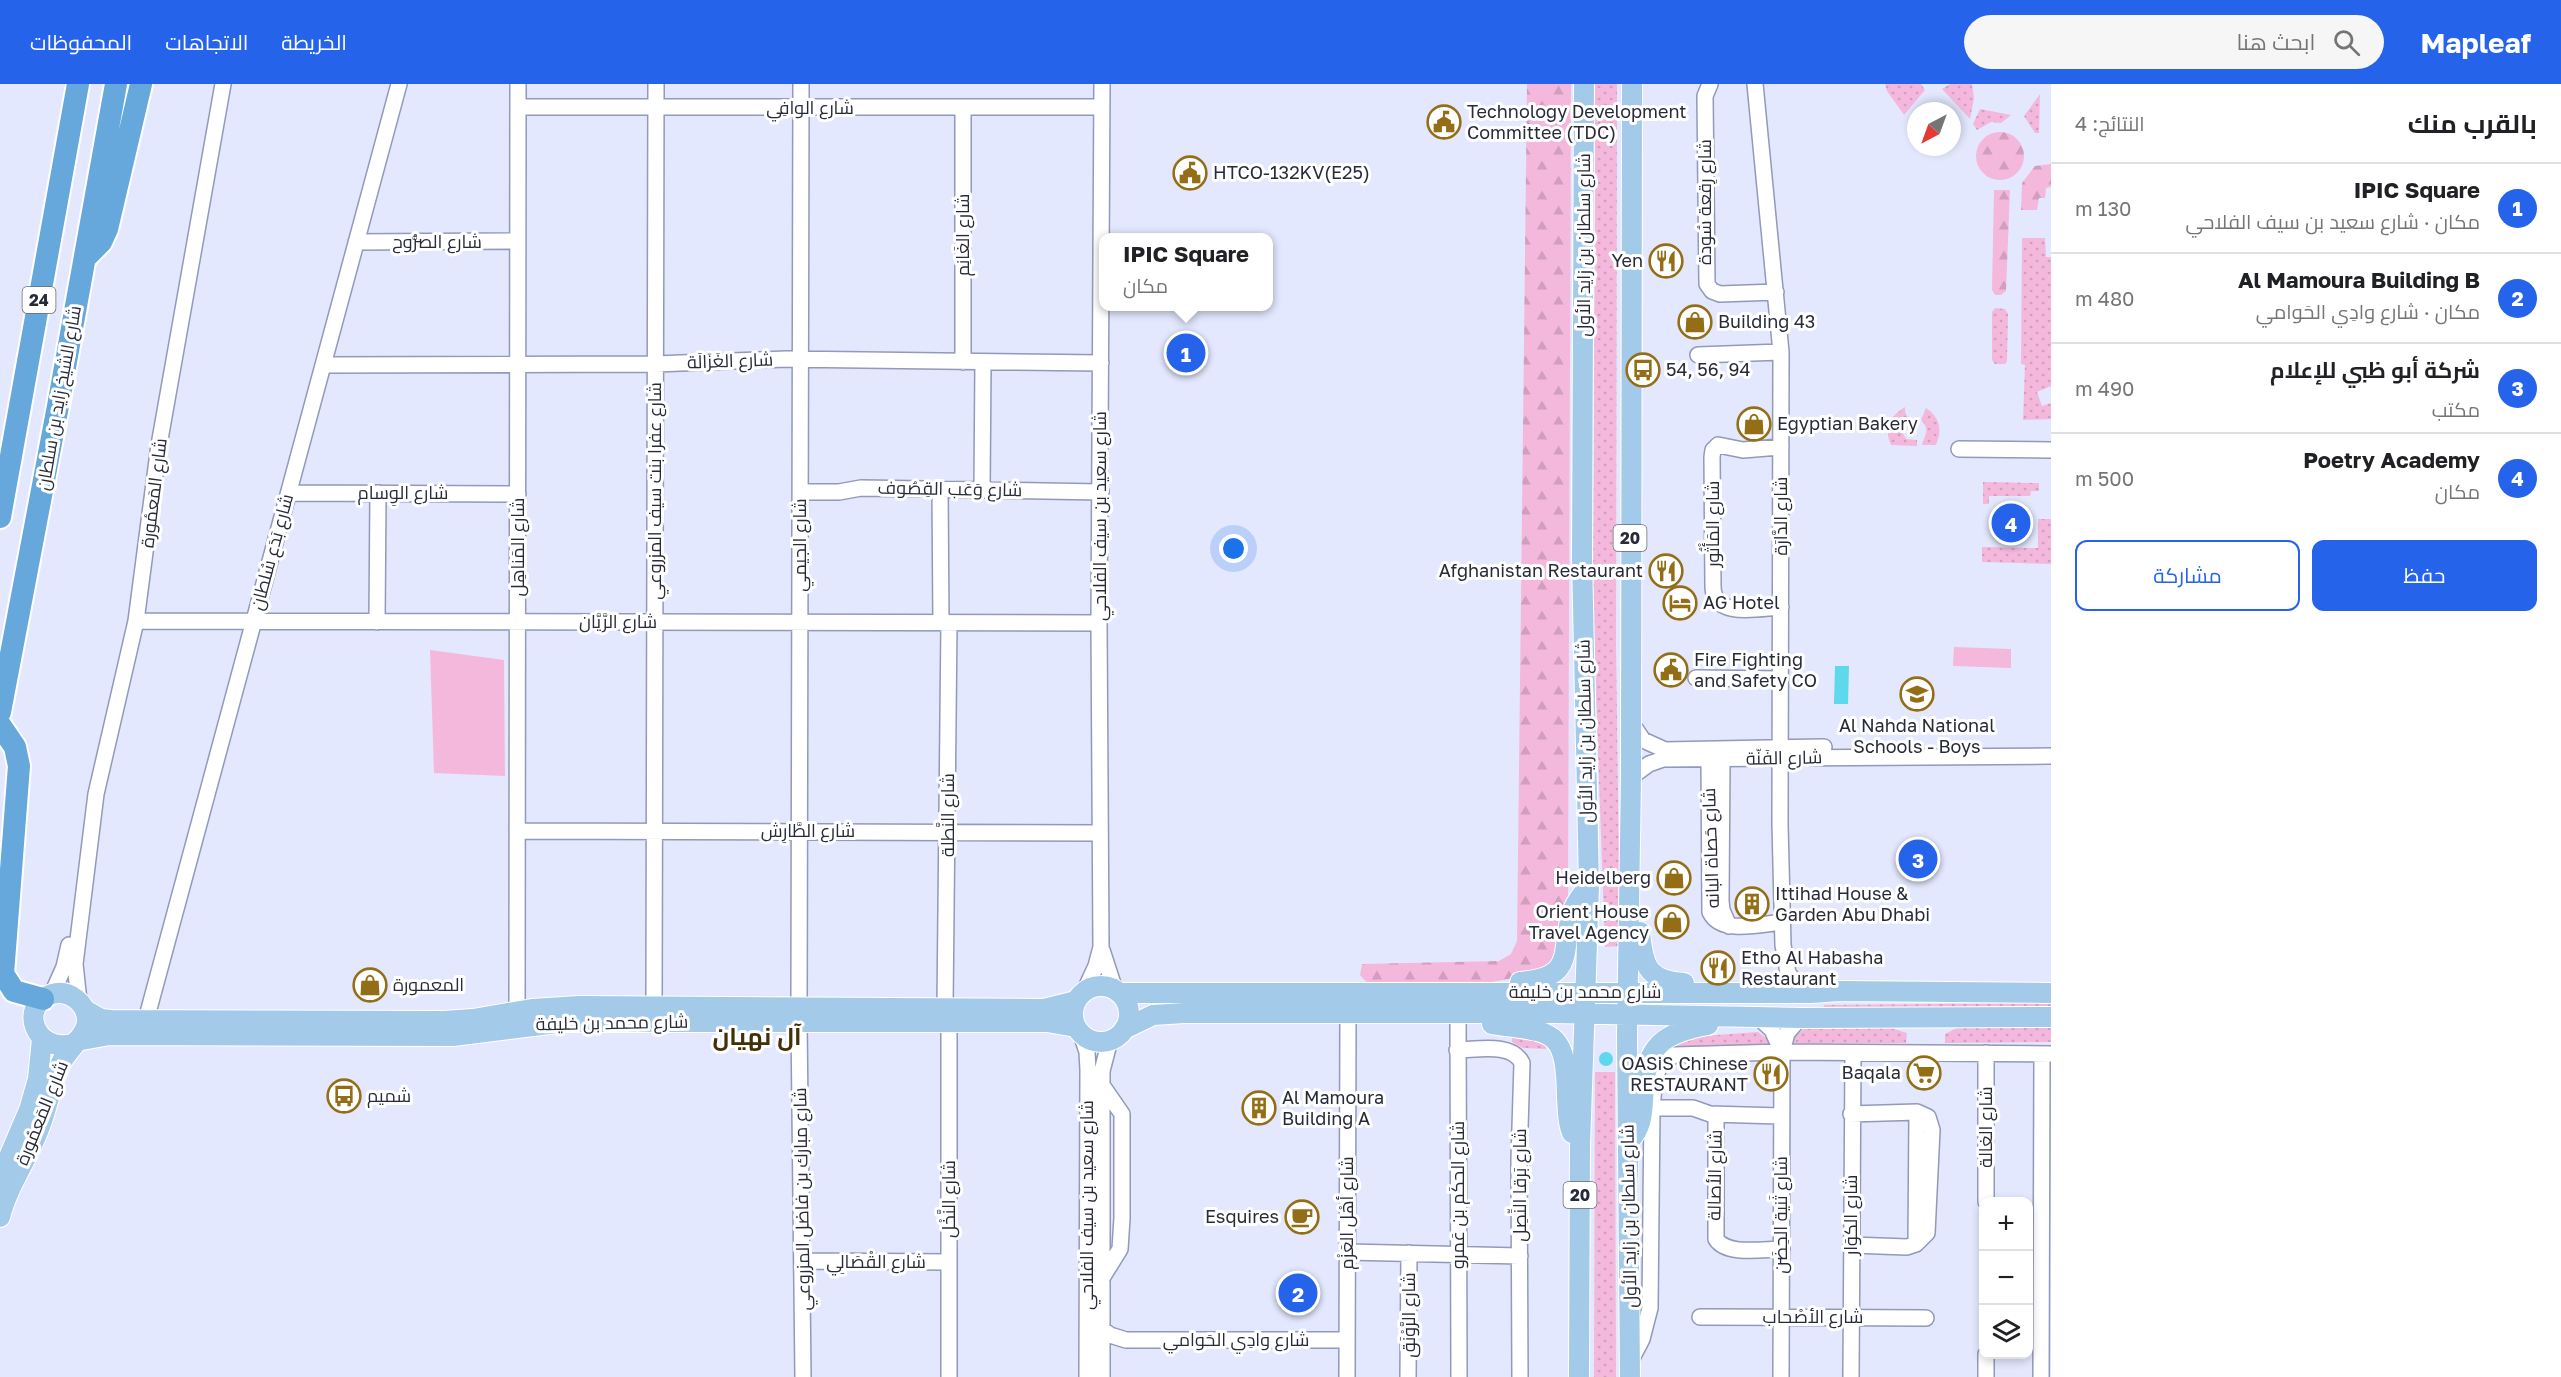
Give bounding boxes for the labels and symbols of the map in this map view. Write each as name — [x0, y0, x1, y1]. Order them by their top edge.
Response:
street label: شارع الوافِي — [766, 96, 854, 122]
place label: Technology Development Committee (TDC) — [1467, 100, 1687, 143]
north arrow — [1907, 102, 1961, 156]
public building icon: Technology Development Committee (TDC) — [1426, 104, 1462, 140]
street label: شارع رِقعة سُودة — [1693, 139, 1717, 265]
street label: شارع سلطان بن زايد الأول — [1572, 153, 1596, 337]
public building icon: HTCO-132KV(E25) — [1172, 155, 1208, 191]
place label: HTCO-132KV(E25) — [1213, 161, 1370, 183]
street label: شارع الغَانِم — [951, 194, 975, 276]
street label: شارع الصُّرُوح — [392, 230, 482, 254]
restaurant icon: Yen — [1648, 243, 1684, 279]
place label: Yen — [1611, 249, 1643, 271]
road number: 24 — [22, 287, 56, 313]
street label: شارع الشيخ زايد بن سلطان — [31, 304, 87, 492]
shop icon: Building 43 — [1677, 304, 1713, 340]
place label: Building 43 — [1718, 310, 1815, 332]
pin: 1 — [1166, 330, 1206, 376]
street label: شارع الغَزَالَة — [687, 348, 773, 374]
bus stop icon: 54, 56, 94 — [1625, 352, 1661, 388]
place label: 54, 56, 94 — [1666, 358, 1750, 380]
street label: شارع عفرا بنت سيف المزروعي — [643, 382, 669, 600]
shop icon: Egyptian Bakery — [1736, 406, 1772, 442]
street label: شارع سعيد بن سيف الفلاحي — [1088, 411, 1114, 621]
place label: Egyptian Bakery — [1777, 412, 1918, 434]
street label: شارع المَعمُورة — [135, 437, 173, 549]
street label: شارع وَعَب القِصُوف — [877, 476, 1023, 502]
street label: شارع الدَّارَة — [1769, 477, 1793, 555]
street label: شارع الوِسام — [357, 481, 449, 506]
street label: شارع المَأْثُور — [1698, 481, 1725, 568]
street label: شارع بَدَع سُلطان — [245, 491, 299, 613]
street label: شارع المَناهِل — [506, 498, 530, 596]
street label: شارع الجيمي — [788, 498, 814, 592]
pin: 4 — [1992, 500, 2030, 546]
road number: 20 — [1614, 525, 1646, 551]
your location — [1219, 534, 1248, 563]
restaurant icon: Afghanistan Restaurant — [1648, 553, 1684, 589]
place label: Afghanistan Restaurant — [1439, 559, 1643, 581]
hotel icon: AG Hotel — [1662, 585, 1698, 621]
place label: AG Hotel — [1703, 591, 1780, 613]
street label: شارع الرَّيَّان — [579, 610, 657, 634]
street label: شارع سلطان بن زايد الأول — [1571, 639, 1599, 823]
place label: Fire Fighting and Safety CO — [1694, 648, 1817, 691]
public building icon: Fire Fighting and Safety CO — [1653, 652, 1689, 688]
school or university icon: Al Nahda National Schools - Boys — [1899, 676, 1935, 712]
place label: Al Nahda National Schools - Boys — [1839, 714, 1995, 757]
street label: شارع الفَنّة — [1746, 745, 1822, 771]
street label: شارع النَّطلة — [936, 773, 960, 857]
street label: شارع حَصاة البانه — [1697, 787, 1725, 909]
street label: شارع الطَّارِش — [761, 819, 855, 843]
pin: 3 — [1898, 836, 1938, 882]
shop icon: Heidelberg — [1656, 860, 1692, 896]
place label: Heidelberg — [1555, 866, 1651, 888]
place label: Ittihad House & Garden Abu Dhabi — [1775, 882, 1930, 925]
building icon: Ittihad House & Garden Abu Dhabi — [1734, 886, 1770, 922]
place label: Orient House Travel Agency — [1528, 900, 1649, 943]
shop icon: Orient House Travel Agency — [1654, 904, 1690, 940]
place label: Etho Al Habasha Restaurant — [1741, 946, 1883, 989]
restaurant icon: Etho Al Habasha Restaurant — [1700, 950, 1736, 986]
shop icon: المعمورة — [352, 967, 388, 1003]
place label: المعمورة — [393, 973, 464, 996]
street label: شارع محمد بن خليفة — [1509, 980, 1661, 1004]
street label: شارع محمد بن خليفة — [535, 1010, 689, 1036]
district label: آل نهيان — [712, 1021, 802, 1051]
place label: OASiS Chinese RESTAURANT — [1621, 1052, 1748, 1095]
supermarket icon: Baqala — [1906, 1055, 1942, 1091]
restaurant icon: OASiS Chinese RESTAURANT — [1753, 1056, 1789, 1092]
street label: شارع المَعمُورة — [10, 1057, 74, 1169]
place label: Baqala — [1842, 1061, 1901, 1083]
bus stop icon: شميم — [326, 1078, 362, 1114]
place label: شميم — [367, 1084, 411, 1108]
place label: Al Mamoura Building A — [1282, 1086, 1384, 1129]
street label: شارع الغالة — [1974, 1086, 1998, 1168]
street label: شارع مبارك بن فاضل المزروعي — [788, 1087, 818, 1311]
building icon: Al Mamoura Building A — [1241, 1090, 1277, 1126]
street label: شارع سعيد بن سيف الفلاحي — [1075, 1100, 1101, 1310]
street label: شارع الحكَم بن عَمرو — [1446, 1121, 1470, 1269]
street label: شارع سلطان بن زايد الأول — [1615, 1124, 1643, 1308]
street label: شارع بَرقا النِّصِل — [1507, 1128, 1532, 1242]
street label: شارع الأصالة — [1702, 1129, 1728, 1221]
street label: شارع أهْل العَزْم — [1335, 1156, 1359, 1270]
street label: شارع ثَنية الحِضَن — [1769, 1156, 1793, 1274]
street label: شارع النَّخْل — [937, 1160, 961, 1238]
street label: شارع الكوَار — [1839, 1175, 1863, 1256]
road number: 20 — [1564, 1182, 1596, 1208]
cafe icon: Esquires — [1284, 1199, 1320, 1235]
place label: Esquires — [1205, 1205, 1279, 1227]
street label: شارع القْصَالِي — [826, 1250, 926, 1276]
pin: 2 — [1278, 1270, 1318, 1316]
street label: شارع الرَّوْنَق — [1397, 1272, 1421, 1358]
street label: شارع الأصْحاب — [1763, 1305, 1863, 1329]
street label: شارع وادِي الحَوامي — [1163, 1328, 1309, 1354]

